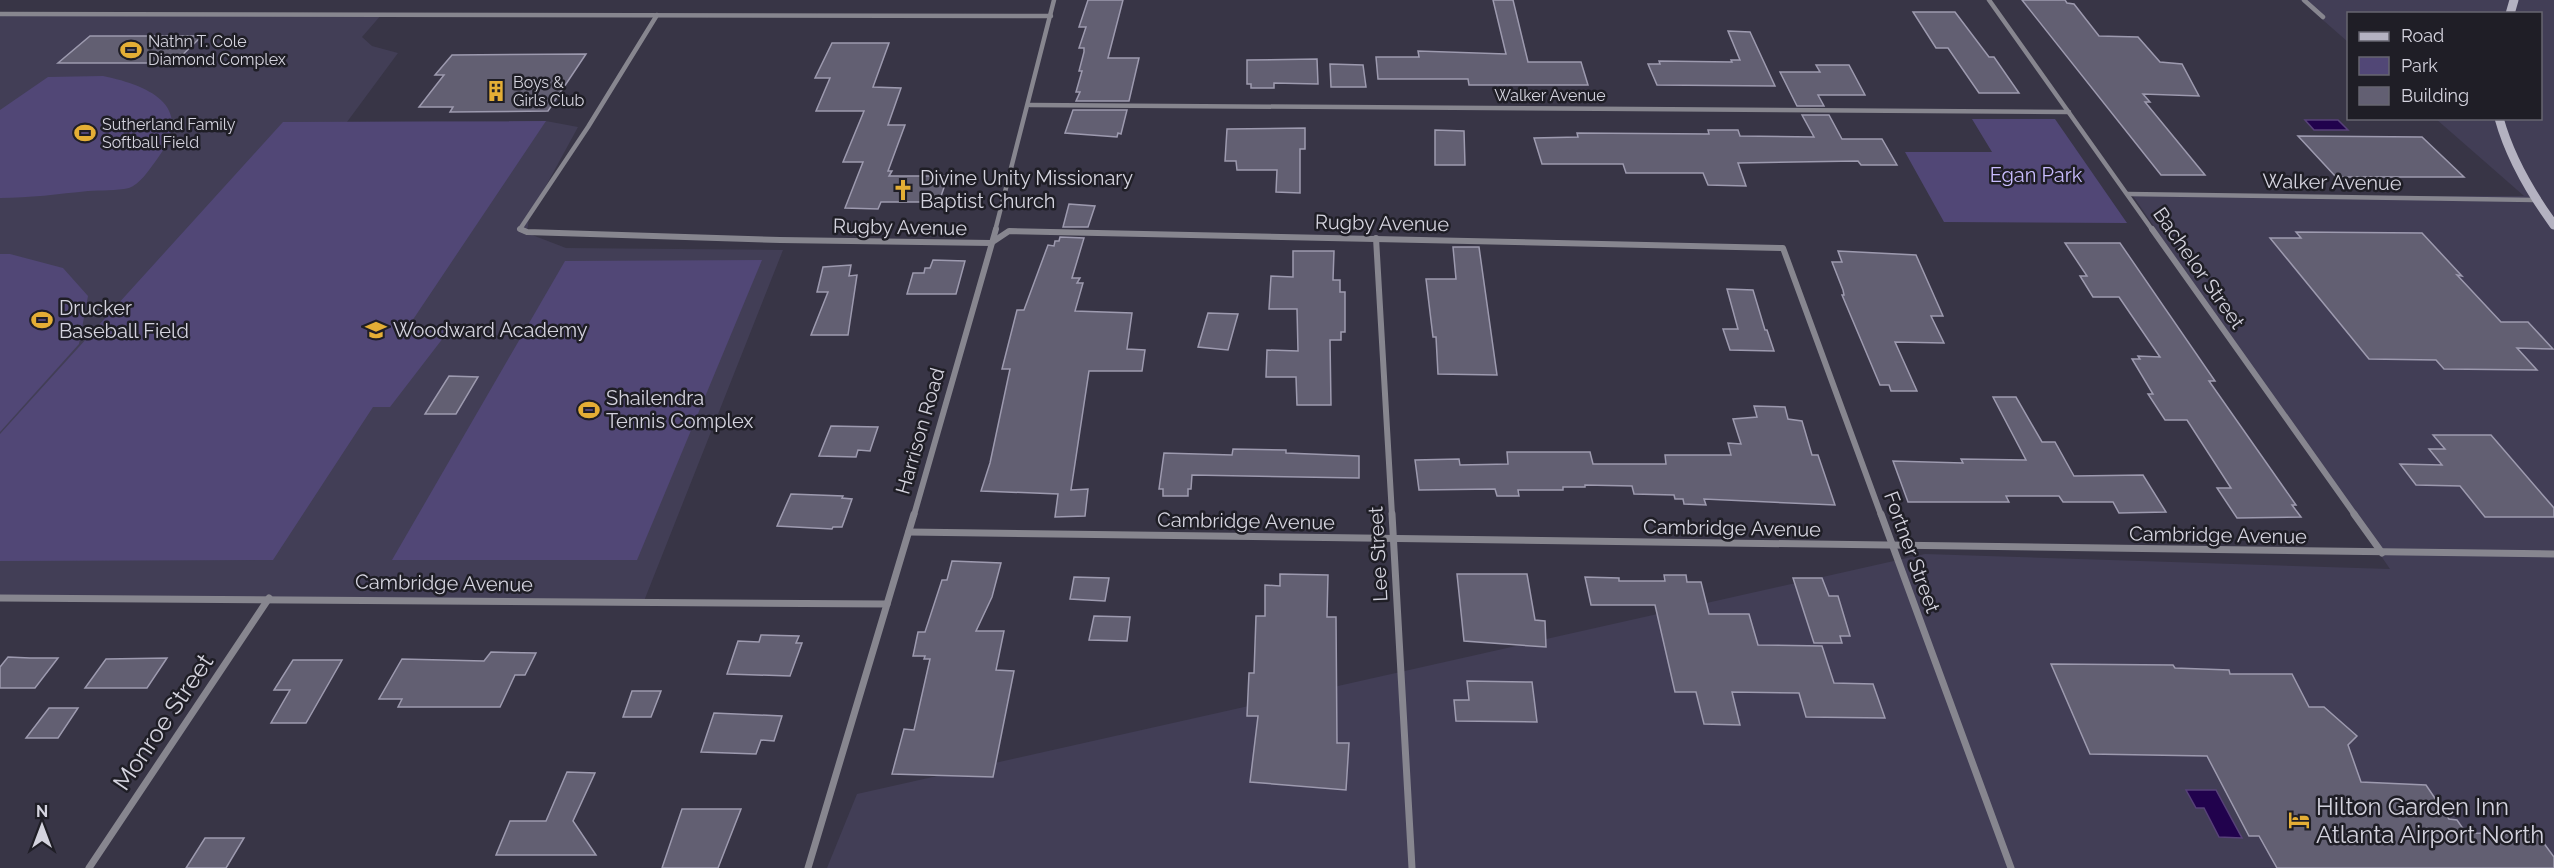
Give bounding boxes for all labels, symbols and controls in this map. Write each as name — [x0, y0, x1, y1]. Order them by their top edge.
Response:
legend — [2347, 12, 2542, 120]
text: Road — [2401, 25, 2444, 46]
place label: Nathn T. Cole Diamond Complex — [148, 32, 286, 69]
sports icon: Nathn T. Cole Diamond Complex — [119, 38, 143, 62]
text: Park — [2401, 55, 2438, 76]
place label: Boys & Girls Club — [513, 73, 585, 110]
building icon: Boys & Girls Club — [484, 79, 508, 103]
text: Building — [2401, 85, 2469, 106]
street label: Walker Avenue — [1494, 86, 1606, 105]
place label: Sutherland Family Softball Field — [102, 115, 236, 152]
sports icon: Sutherland Family Softball Field — [73, 121, 97, 145]
park label: Egan Park — [1990, 163, 2083, 187]
place label: Divine Unity Missionary Baptist Church — [920, 166, 1133, 213]
street label: Walker Avenue — [2262, 169, 2402, 195]
church icon: Divine Unity Missionary Baptist Church — [891, 178, 915, 202]
street label: Bachelor Street — [2148, 203, 2250, 334]
street label: Rugby Avenue — [1315, 210, 1449, 236]
street label: Rugby Avenue — [833, 214, 967, 240]
place label: Drucker Baseball Field — [59, 296, 189, 343]
sports icon: Drucker Baseball Field — [30, 308, 54, 332]
school or university icon: Woodward Academy — [364, 318, 388, 342]
place label: Woodward Academy — [393, 318, 588, 342]
street label: Harrison Road — [891, 365, 949, 497]
place label: Shailendra Tennis Complex — [606, 386, 753, 433]
sports icon: Shailendra Tennis Complex — [577, 398, 601, 422]
street label: Fortner Street — [1879, 488, 1945, 616]
street label: Lee Street — [1364, 505, 1392, 602]
street label: Cambridge Avenue — [1157, 507, 1335, 535]
street label: Cambridge Avenue — [1643, 514, 1821, 542]
street label: Cambridge Avenue — [2129, 521, 2307, 549]
street label: Cambridge Avenue — [355, 569, 533, 597]
street label: Monroe Street — [107, 648, 219, 796]
place label: Hilton Garden Inn Atlanta Airport North — [2316, 792, 2544, 849]
north arrow — [12, 796, 72, 856]
text: N — [36, 802, 48, 821]
hotel icon: Hilton Garden Inn Atlanta Airport North — [2287, 808, 2311, 832]

